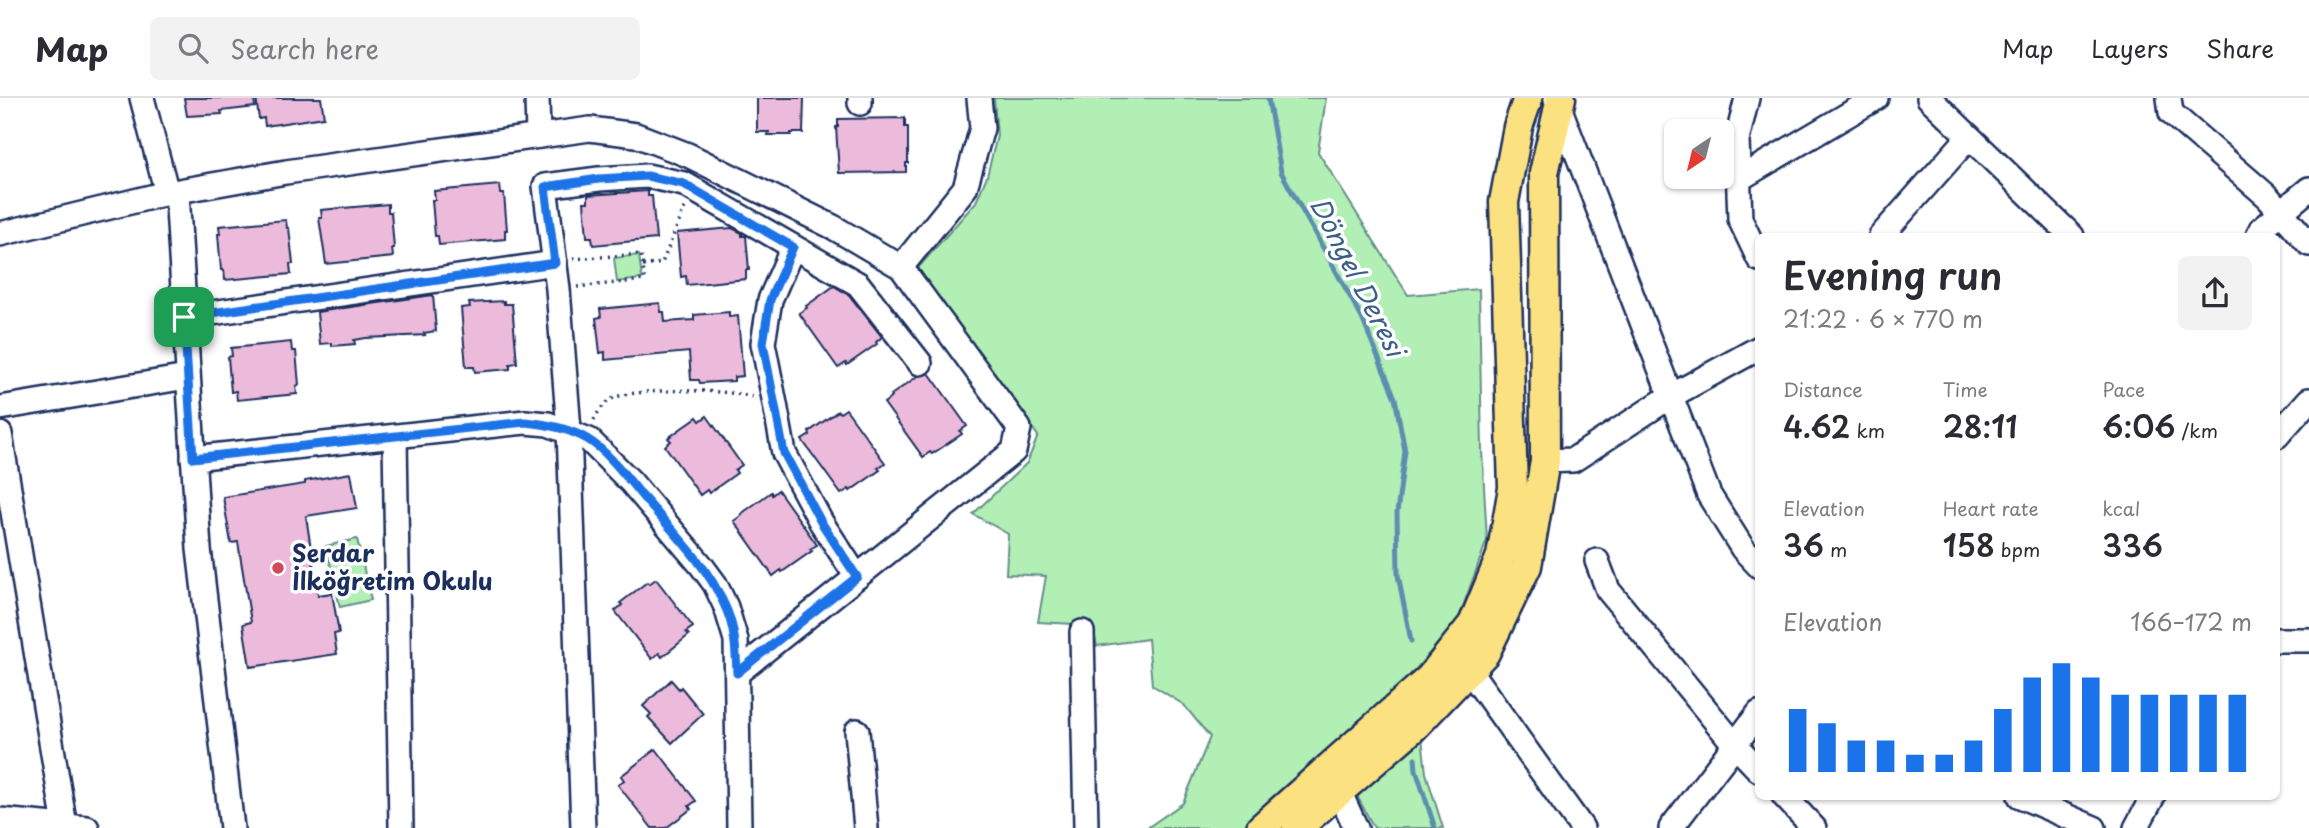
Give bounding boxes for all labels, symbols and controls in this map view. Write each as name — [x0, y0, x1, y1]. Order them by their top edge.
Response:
search box — [150, 17, 640, 80]
text: Map — [35, 23, 108, 73]
icon: search — [174, 29, 212, 67]
text: Search here — [230, 29, 379, 68]
text: Map — [2002, 30, 2053, 66]
text: Layers — [2091, 30, 2168, 66]
text: Share — [2206, 30, 2274, 66]
north arrow — [1664, 119, 1734, 189]
map controls — [1664, 119, 1734, 189]
water label: Döngel Deresi — [1301, 190, 1417, 366]
text: Evening run — [1783, 246, 2002, 303]
button: share — [2178, 256, 2252, 330]
pin — [154, 287, 214, 347]
icon: arrive — [165, 298, 203, 336]
text: 21:22 · 6 × 770 m — [1783, 301, 1983, 336]
text: Distance — [1783, 375, 1863, 403]
text: Time — [1943, 375, 1988, 403]
text: Pace — [2102, 375, 2145, 403]
text: 4.62 — [1783, 403, 1850, 448]
text: 28:11 — [1943, 403, 2018, 448]
text: 6:06 — [2102, 403, 2175, 448]
text: km — [1850, 416, 1885, 444]
text: /km — [2175, 416, 2218, 444]
text: Elevation — [1783, 494, 1865, 522]
text: Heart rate — [1943, 494, 2039, 522]
text: kcal — [2102, 494, 2140, 522]
text: 36 — [1783, 522, 1824, 567]
text: 158 — [1943, 522, 1995, 567]
text: 336 — [2102, 522, 2163, 567]
place label: Serdar İlköğretim Okulu — [292, 534, 493, 598]
text: m — [1824, 535, 1847, 563]
text: bpm — [1995, 535, 2040, 563]
marker: Serdar İlköğretim Okulu — [270, 560, 286, 576]
text: Elevation — [1783, 604, 1882, 639]
text: 166–172 m — [2130, 604, 2252, 639]

